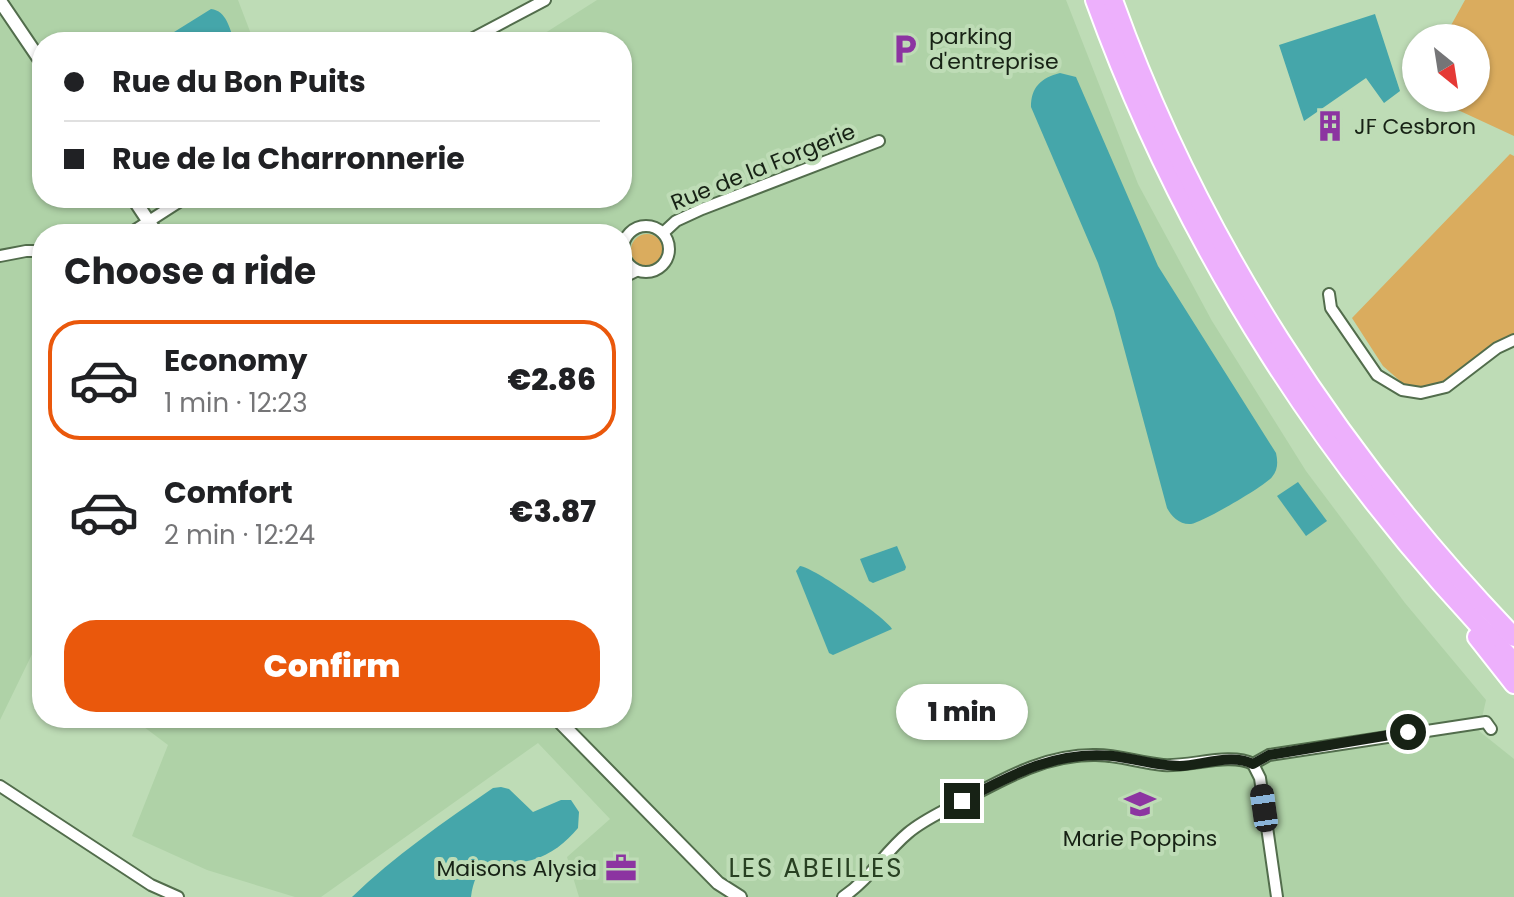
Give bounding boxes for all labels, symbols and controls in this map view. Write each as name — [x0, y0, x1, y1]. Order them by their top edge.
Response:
place label: parking d'entreprise — [929, 21, 1059, 77]
north arrow — [1402, 24, 1490, 112]
map controls — [1402, 24, 1490, 112]
parking icon: parking d'entreprise — [888, 32, 922, 66]
text: Rue du Bon Puits — [112, 60, 366, 103]
building icon: JF Cesbron — [1313, 109, 1347, 143]
place label: JF Cesbron — [1354, 111, 1476, 142]
street label: Rue de la Forgerie — [666, 116, 860, 218]
text: Rue de la Charronnerie — [112, 137, 465, 180]
text: Choose a ride — [64, 246, 316, 297]
text: Economy — [164, 339, 308, 382]
icon: car — [68, 344, 140, 416]
text: €2.86 — [507, 358, 596, 401]
text: 1 min · 12:23 — [164, 385, 308, 421]
text: Comfort — [164, 471, 293, 514]
icon: car — [68, 476, 140, 548]
text: €3.87 — [510, 490, 596, 533]
text: 2 min · 12:24 — [164, 517, 315, 553]
button: Confirm — [64, 620, 600, 712]
callout: 1 min — [896, 685, 1028, 741]
text: 1 min — [928, 694, 996, 730]
route start — [1390, 714, 1426, 750]
route end — [944, 783, 980, 819]
car — [1249, 783, 1279, 833]
school or university icon: Marie Poppins — [1123, 787, 1157, 821]
place label: Marie Poppins — [1063, 823, 1217, 854]
district label: LES ABEILLES — [728, 850, 904, 886]
office icon: Maisons Alysia — [604, 851, 638, 885]
place label: Maisons Alysia — [436, 853, 597, 884]

